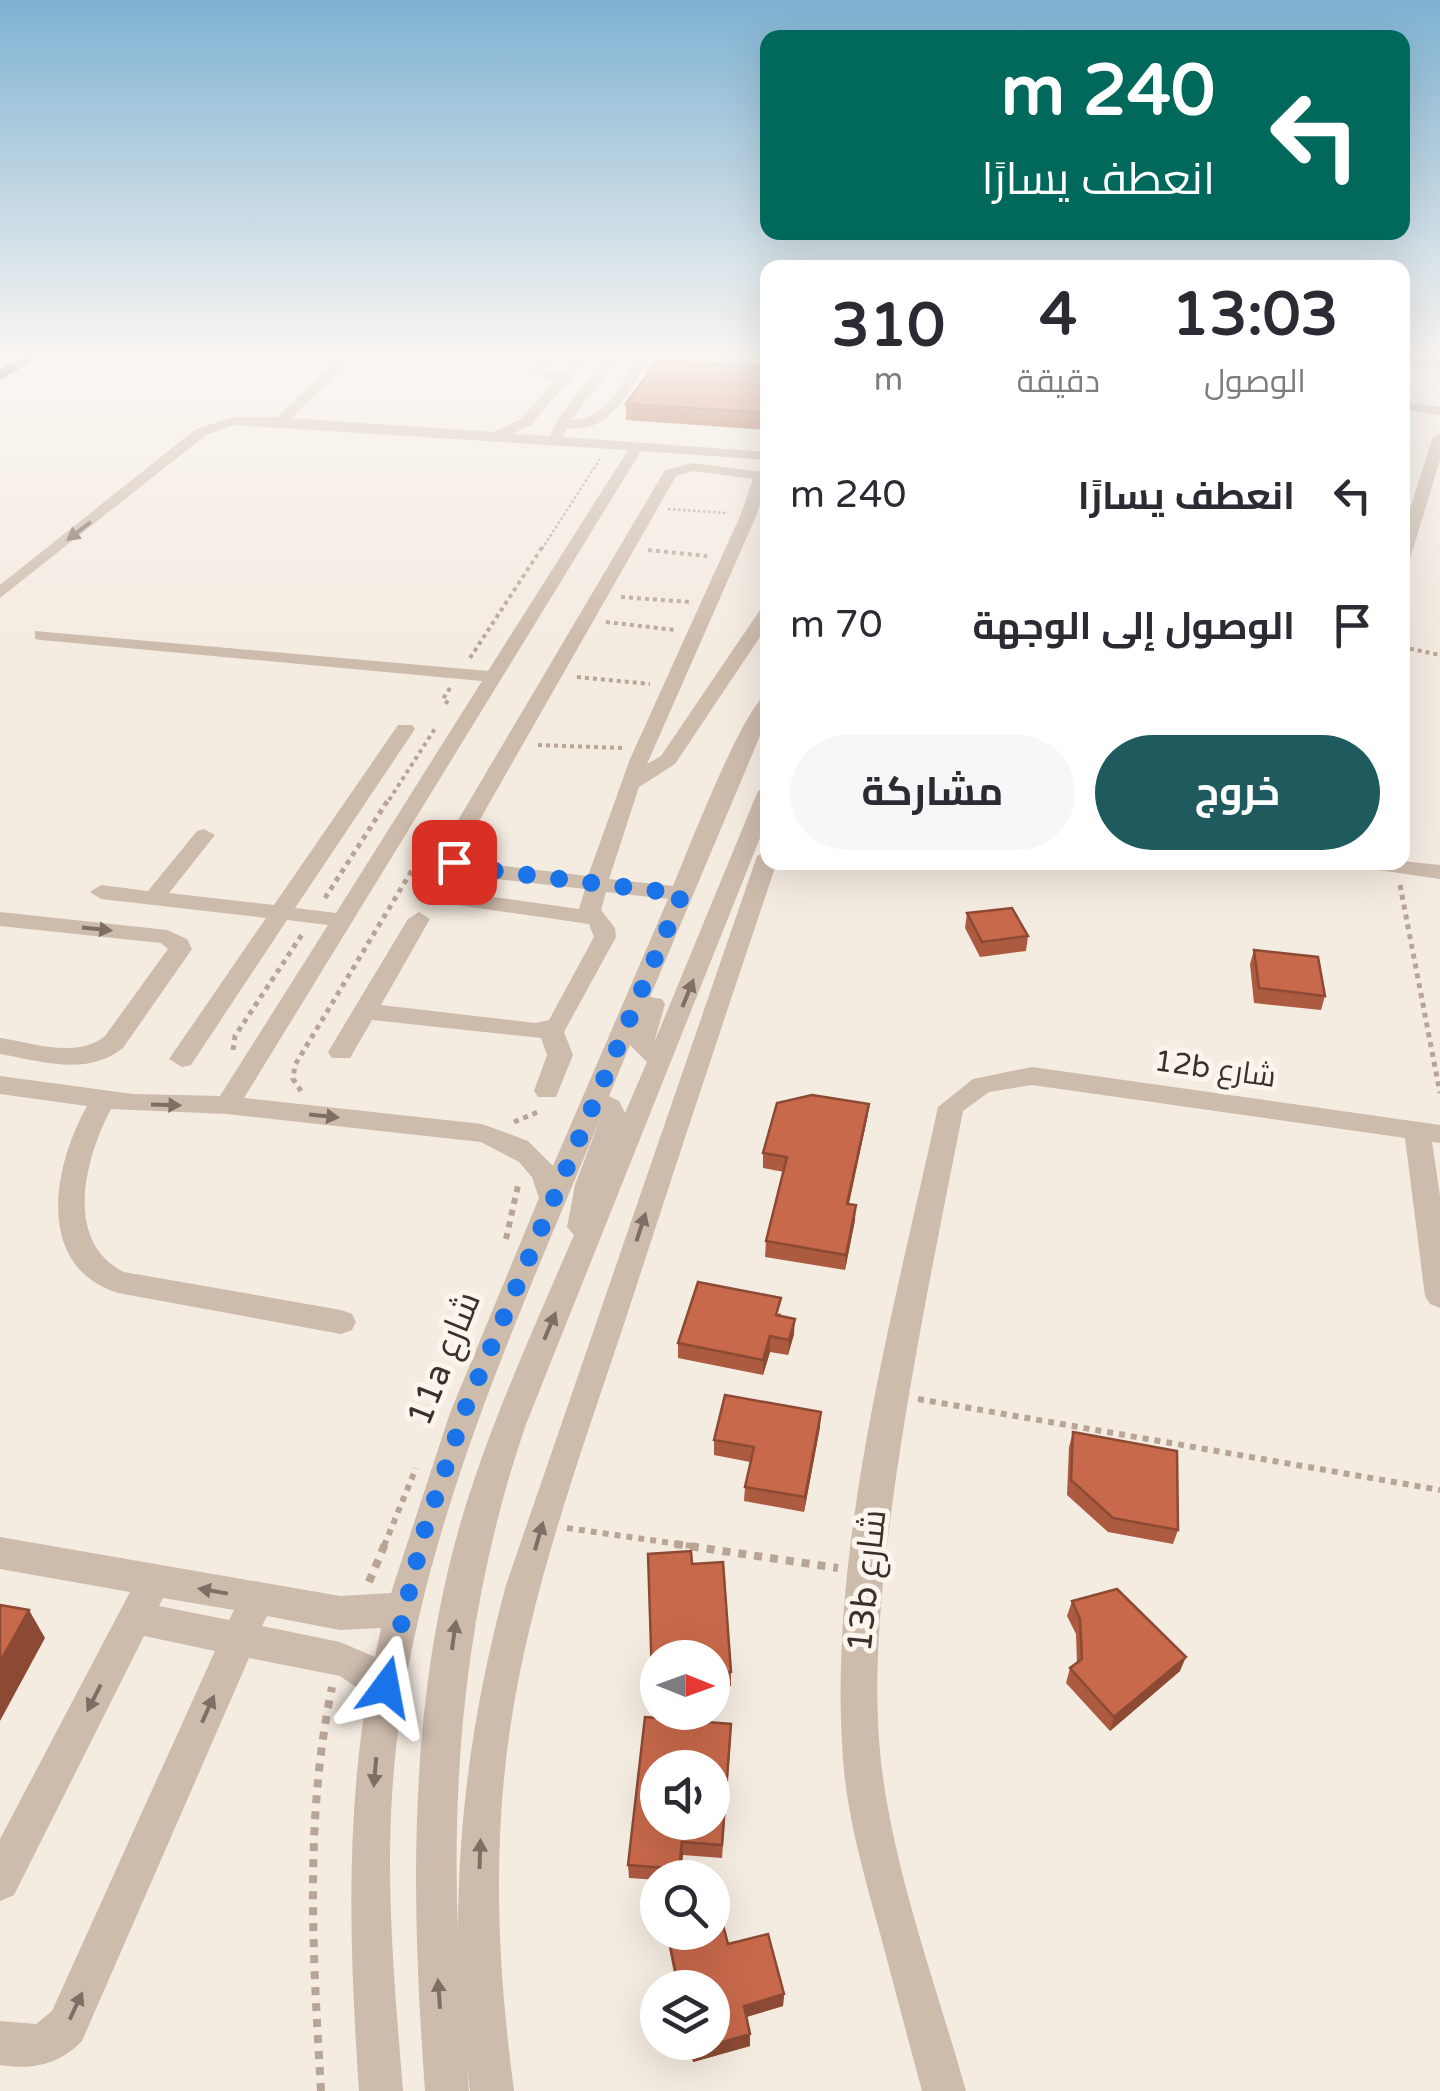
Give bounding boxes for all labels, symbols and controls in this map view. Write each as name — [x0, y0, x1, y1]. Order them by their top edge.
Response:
text: 240 m — [1001, 50, 1215, 134]
icon: left — [1250, 70, 1380, 200]
text: انعطف يسارًا — [981, 153, 1215, 207]
text: 4 — [1040, 279, 1077, 351]
text: 13:03 — [1172, 279, 1338, 351]
text: 310 — [832, 290, 945, 362]
text: m — [874, 361, 903, 399]
text: دقيقة — [1017, 363, 1100, 401]
text: الوصول — [1204, 363, 1306, 401]
icon: left — [1325, 468, 1380, 523]
text: 240 m — [790, 472, 906, 518]
text: انعطف يسارًا — [1078, 474, 1295, 520]
one-way arrow — [66, 520, 91, 541]
icon: arrive — [1325, 598, 1380, 653]
text: 70 m — [790, 602, 883, 648]
text: الوصول إلى الوجهة — [972, 604, 1295, 650]
button: مشاركة — [790, 735, 1075, 850]
button: خروج — [1095, 735, 1380, 850]
pin — [412, 820, 497, 905]
icon: arrive — [427, 835, 482, 890]
one-way arrow — [82, 922, 113, 938]
one-way arrow — [680, 978, 696, 1008]
street label: 12b شارع — [1152, 1042, 1278, 1097]
one-way arrow — [151, 1097, 183, 1113]
one-way arrow — [308, 1108, 340, 1124]
one-way arrow — [634, 1212, 649, 1242]
street label: 11a شارع — [398, 1286, 491, 1432]
one-way arrow — [542, 1311, 558, 1341]
street label: 13b شارع — [839, 1508, 896, 1654]
one-way arrow — [532, 1520, 547, 1551]
one-way arrow — [196, 1583, 228, 1598]
one-way arrow — [446, 1619, 462, 1650]
position arrow — [334, 1635, 438, 1739]
north arrow — [640, 1640, 730, 1730]
map controls — [640, 1640, 730, 2060]
one-way arrow — [86, 1684, 103, 1713]
one-way arrow — [200, 1694, 216, 1724]
button: sound — [640, 1750, 730, 1840]
one-way arrow — [366, 1756, 382, 1788]
one-way arrow — [472, 1838, 488, 1870]
button: search — [640, 1860, 730, 1950]
button: layers — [640, 1970, 730, 2060]
one-way arrow — [430, 1977, 446, 2009]
one-way arrow — [68, 1991, 85, 2020]

